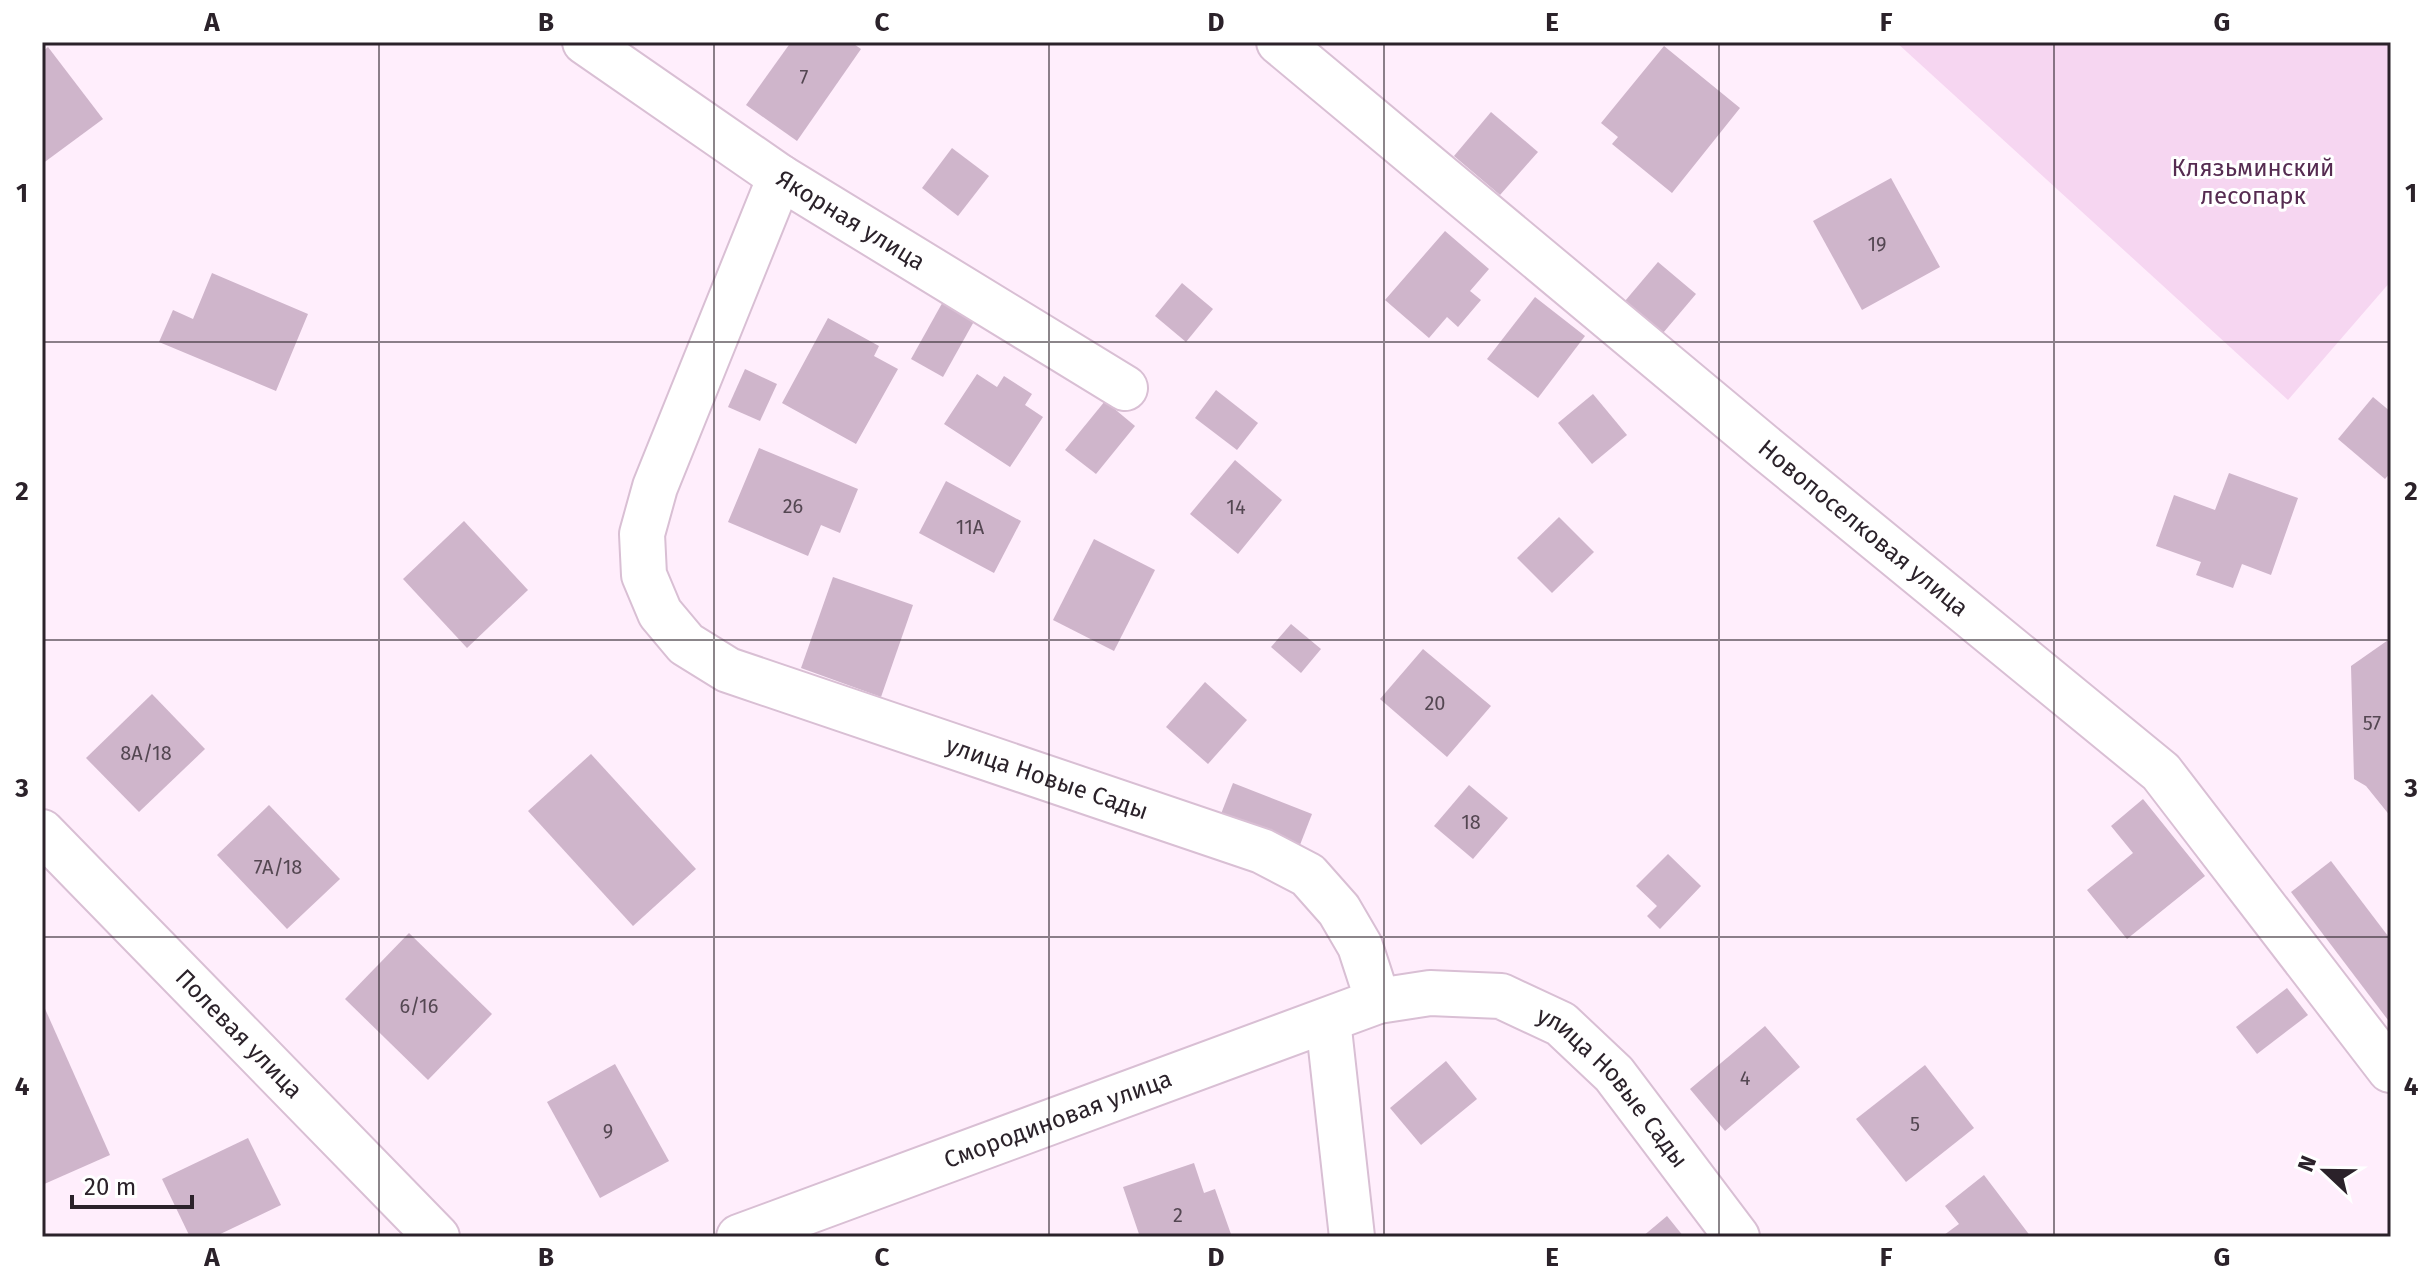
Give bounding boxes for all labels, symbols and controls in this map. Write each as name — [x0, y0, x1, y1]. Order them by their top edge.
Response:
text: A — [203, 7, 220, 38]
text: B — [538, 7, 554, 38]
text: C — [875, 7, 890, 38]
text: D — [1208, 7, 1225, 38]
text: E — [1545, 7, 1559, 38]
text: F — [1880, 7, 1893, 38]
text: G — [2214, 7, 2230, 38]
house number: 7 — [800, 65, 809, 89]
park label: Клязьминский лесопарк — [2171, 154, 2335, 210]
street label: Якорная улица — [771, 164, 930, 276]
text: 1 — [16, 178, 28, 209]
text: 1 — [2405, 178, 2417, 209]
house number: 19 — [1867, 232, 1887, 256]
street label: Новопоселковая улица — [1753, 434, 1974, 622]
text: 2 — [15, 476, 29, 507]
text: 2 — [2404, 476, 2418, 507]
house number: 26 — [783, 494, 803, 518]
house number: 14 — [1226, 495, 1246, 519]
house number: 11А — [956, 515, 985, 539]
house number: 20 — [1424, 691, 1446, 715]
house number: 57 — [2363, 711, 2381, 735]
street label: улица Новые Сады — [942, 731, 1152, 825]
house number: 8А/18 — [120, 741, 172, 765]
text: 3 — [14, 773, 29, 804]
text: 3 — [2403, 773, 2418, 804]
house number: 18 — [1461, 810, 1481, 834]
house number: 7А/18 — [254, 855, 302, 879]
street label: Полевая улица — [170, 963, 308, 1104]
house number: 6/16 — [400, 994, 438, 1018]
street label: улица Новые Сады — [1533, 1001, 1694, 1173]
street label: Смородиновая улица — [940, 1064, 1176, 1174]
house number: 4 — [1740, 1066, 1751, 1090]
text: 4 — [15, 1071, 30, 1102]
text: 4 — [2404, 1071, 2419, 1102]
house number: 5 — [1910, 1112, 1920, 1136]
house number: 9 — [603, 1119, 613, 1143]
north arrow — [2285, 1131, 2365, 1211]
text: N — [2292, 1152, 2322, 1176]
scale bar — [72, 1159, 192, 1209]
text: 20 m — [84, 1173, 136, 1201]
house number: 2 — [1173, 1203, 1183, 1227]
text: A — [203, 1242, 220, 1273]
text: B — [538, 1242, 554, 1273]
text: C — [875, 1242, 890, 1273]
text: D — [1208, 1242, 1225, 1273]
text: E — [1545, 1242, 1559, 1273]
text: F — [1880, 1242, 1893, 1273]
text: G — [2214, 1242, 2230, 1273]

